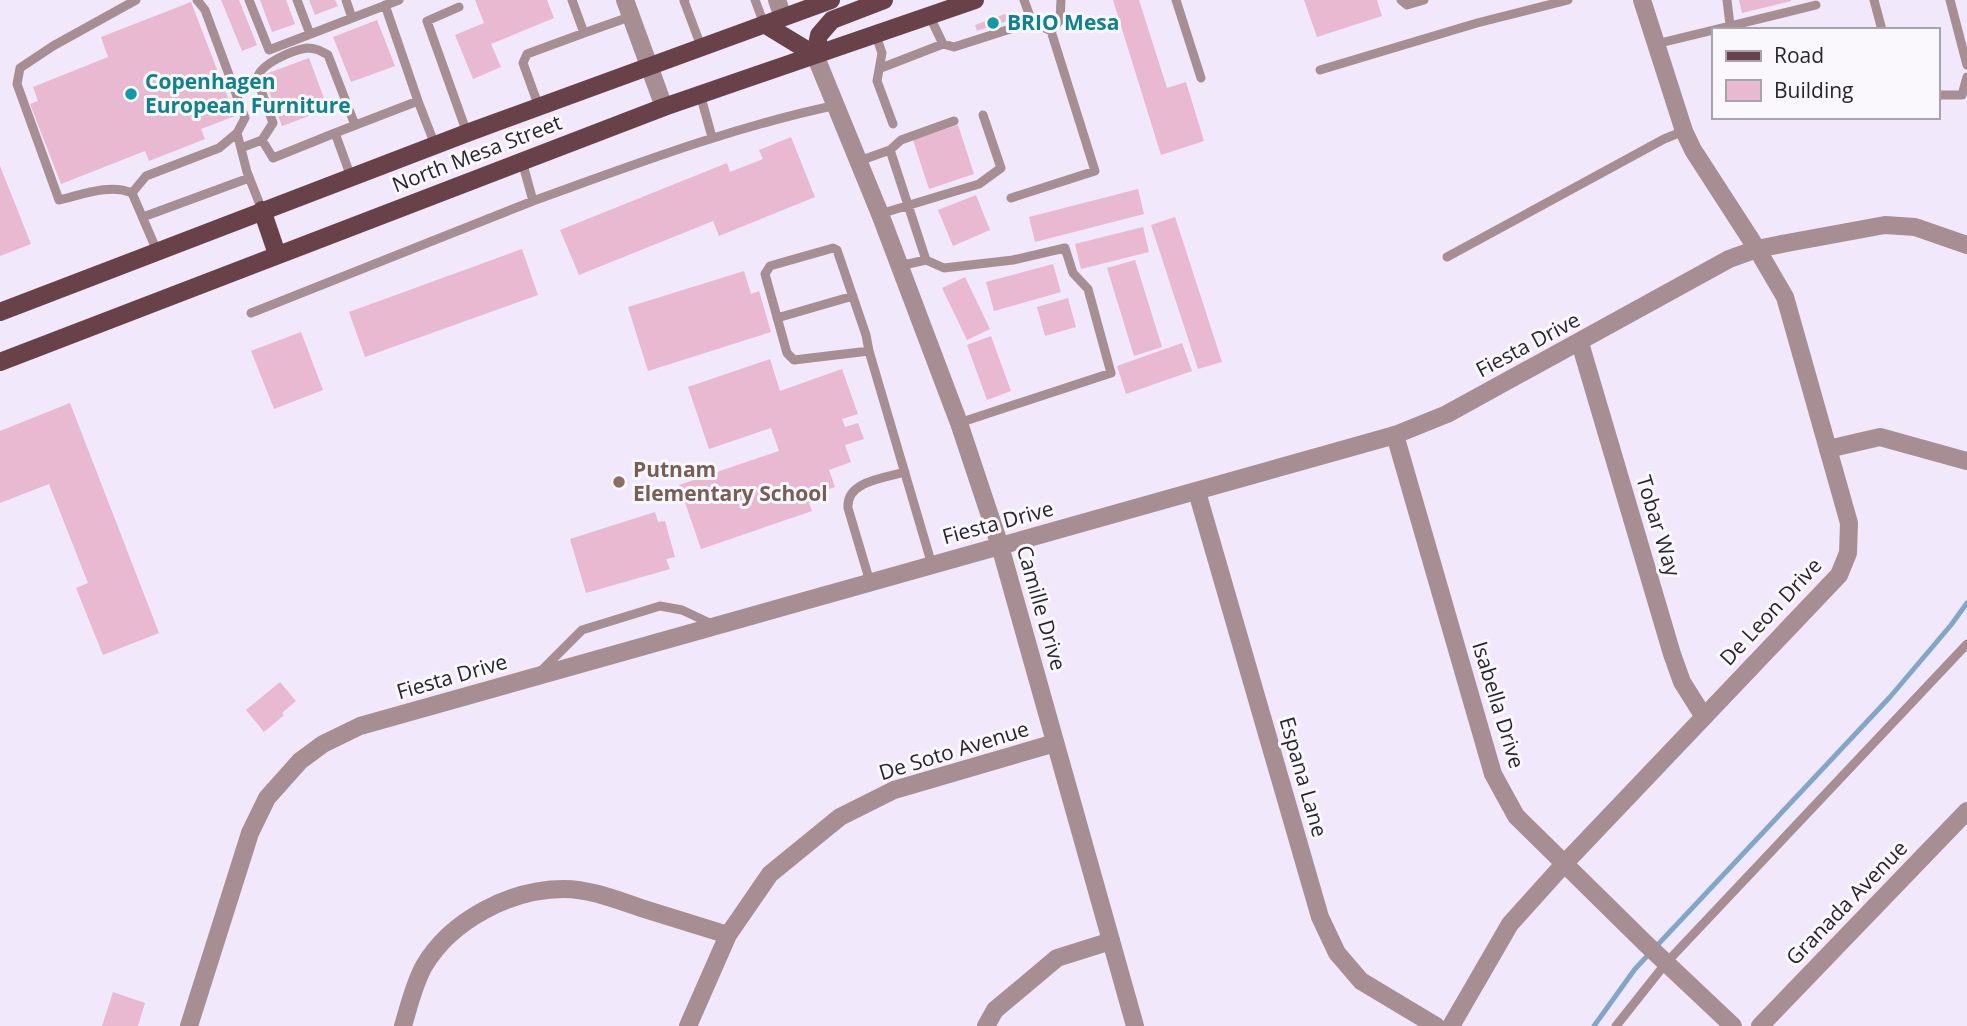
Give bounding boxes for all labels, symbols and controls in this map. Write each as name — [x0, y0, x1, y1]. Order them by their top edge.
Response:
place label: BRIO Mesa — [1007, 8, 1119, 36]
marker: BRIO Mesa — [985, 15, 1001, 31]
legend — [1712, 28, 1939, 119]
text: Road — [1774, 41, 1824, 69]
place label: Copenhagen European Furniture — [145, 67, 351, 119]
text: Building — [1774, 76, 1853, 104]
marker: Copenhagen European Furniture — [123, 86, 139, 102]
street label: North Mesa Street — [388, 108, 565, 198]
street label: Fiesta Drive — [1471, 305, 1584, 383]
place label: Putnam Elementary School — [633, 455, 828, 507]
street label: Tobar Way — [1630, 472, 1688, 580]
marker: Putnam Elementary School — [611, 474, 627, 490]
street label: Fiesta Drive — [939, 494, 1056, 550]
street label: Camille Drive — [1011, 542, 1073, 674]
street label: De Leon Drive — [1713, 551, 1827, 671]
street label: Isabella Drive — [1466, 638, 1532, 772]
street label: Fiesta Drive — [393, 647, 510, 705]
street label: De Soto Avenue — [875, 714, 1032, 786]
street label: Espana Lane — [1273, 714, 1334, 840]
street label: Granada Avenue — [1780, 834, 1913, 971]

